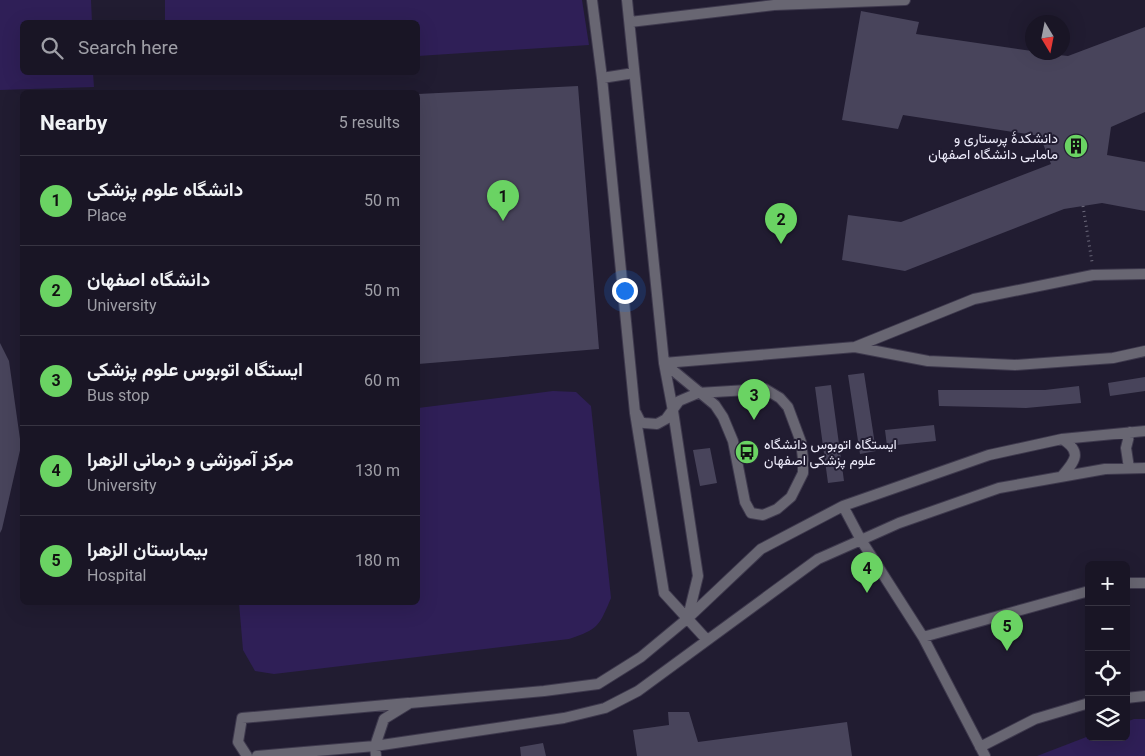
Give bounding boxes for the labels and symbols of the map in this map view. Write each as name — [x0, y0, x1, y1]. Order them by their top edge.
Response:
north arrow — [1025, 15, 1070, 60]
place label: دانشکدهٔ پرستاری و مامایی دانشگاه اصفهان — [928, 130, 1058, 163]
building icon: دانشکدهٔ پرستاری و مامایی دانشگاه اصفهان — [1063, 133, 1089, 159]
pin: 1 — [487, 180, 519, 221]
pin: 2 — [765, 203, 797, 244]
your location — [612, 278, 638, 304]
pin: 3 — [738, 379, 770, 420]
place label: ایستگاه اتوبوس دانشگاه علوم پزشکی اصفهان — [764, 436, 897, 470]
bus stop icon: ایستگاه اتوبوس دانشگاه علوم پزشکی اصفهان — [734, 439, 760, 465]
pin: 4 — [851, 552, 883, 593]
pin: 5 — [991, 610, 1023, 651]

